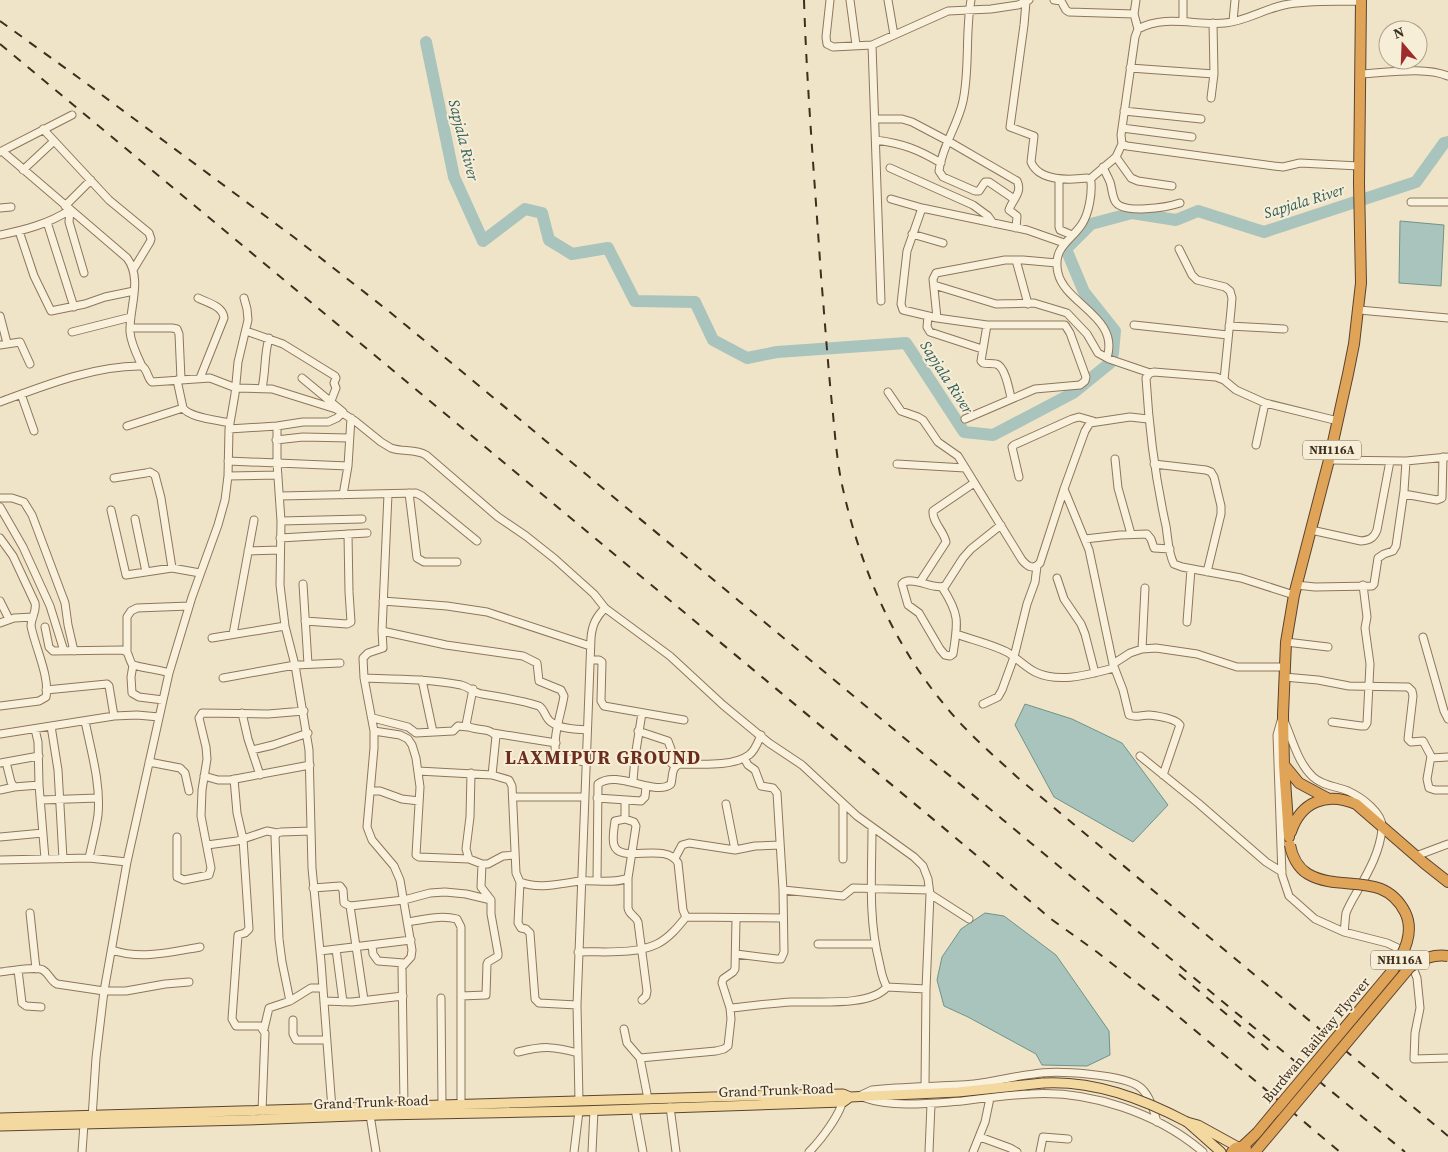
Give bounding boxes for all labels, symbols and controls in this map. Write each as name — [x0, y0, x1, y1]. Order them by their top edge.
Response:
north arrow — [1378, 20, 1428, 70]
text: N — [1391, 22, 1407, 44]
water label: Sapjala River — [444, 97, 485, 184]
water label: Sapjala River — [1261, 178, 1348, 223]
water label: Sapjala River — [916, 336, 979, 418]
road number: NH116A — [1303, 440, 1361, 460]
district label: LAXMIPUR GROUND — [505, 744, 701, 770]
road number: NH116A — [1371, 950, 1429, 970]
street label: Burdwan Railway Flyover — [1257, 973, 1375, 1107]
street label: Grand Trunk Road — [718, 1078, 834, 1102]
street label: Grand Trunk Road — [313, 1090, 429, 1114]

